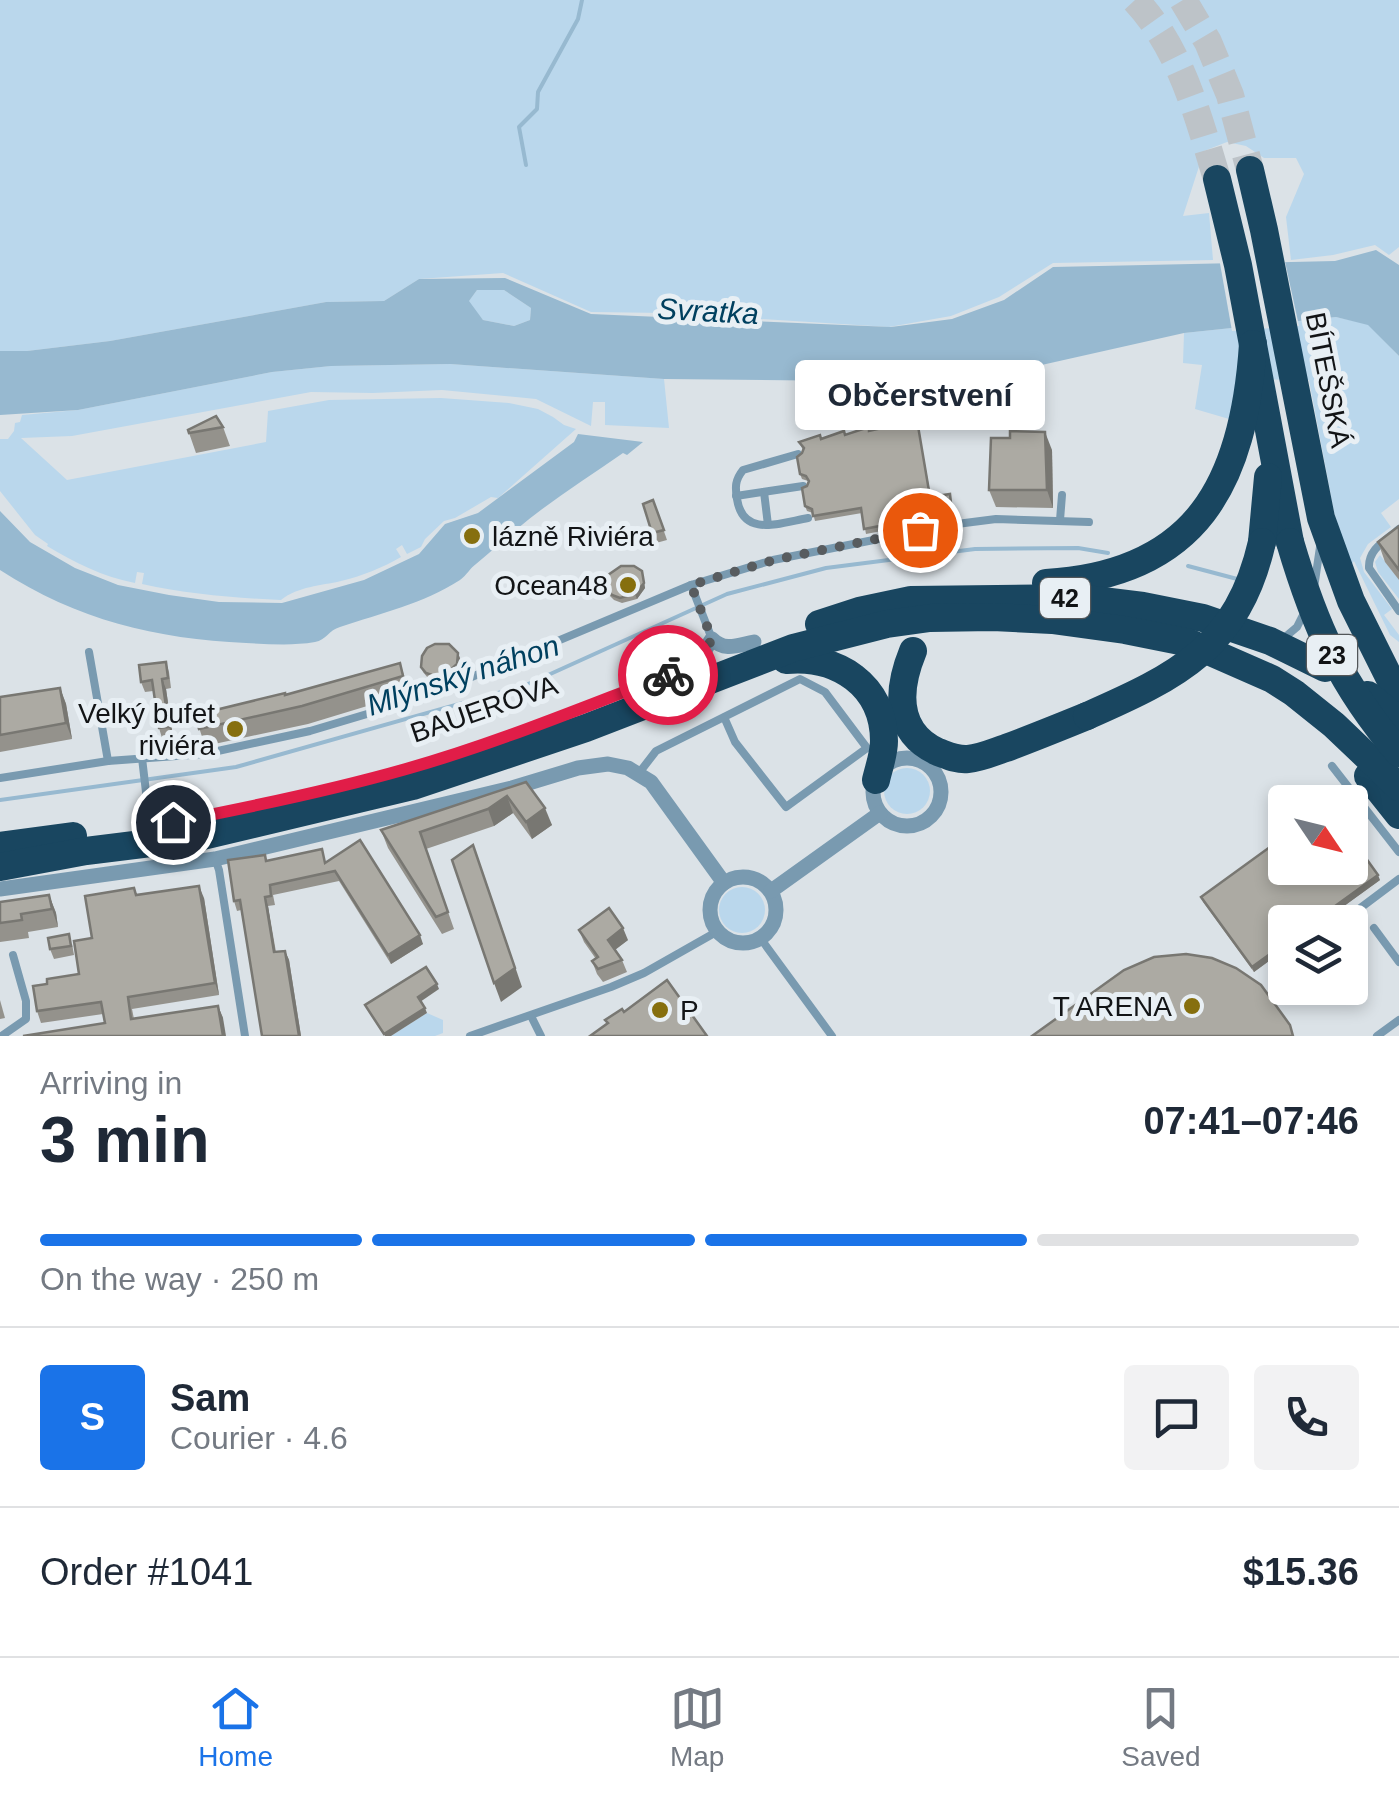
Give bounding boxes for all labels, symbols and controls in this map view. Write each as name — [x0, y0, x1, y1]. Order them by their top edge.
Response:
water label: Svratka — [656, 292, 760, 330]
street label: BÍTEŠSKÁ — [1300, 310, 1356, 450]
callout: Občerstvení — [795, 360, 1045, 430]
text: Občerstvení — [828, 377, 1012, 413]
pin — [878, 488, 963, 573]
icon: bag — [893, 503, 948, 558]
place label: lázně Riviéra — [492, 521, 654, 552]
marker: lázně Riviéra — [461, 525, 483, 547]
place label: Ocean48 — [494, 570, 608, 601]
marker: Ocean48 — [617, 574, 639, 596]
road number: 42 — [1040, 578, 1090, 618]
courier — [618, 625, 718, 725]
water label: Mlýnský náhon — [363, 628, 563, 722]
road number: 23 — [1307, 635, 1357, 675]
icon: bike — [641, 648, 696, 703]
street label: BAUEROVA — [406, 669, 562, 749]
place label: Velký bufet riviéra — [78, 698, 215, 761]
marker: Velký bufet riviéra — [224, 718, 246, 740]
pin — [131, 780, 216, 865]
north arrow — [1268, 785, 1368, 885]
map controls — [1268, 785, 1368, 1005]
icon: home — [146, 795, 201, 850]
button: layers — [1268, 905, 1368, 1005]
place label: T ARENA — [1053, 991, 1172, 1022]
place label: P — [680, 995, 699, 1026]
marker: T ARENA — [1181, 995, 1203, 1017]
marker: P — [649, 999, 671, 1021]
text: Arriving in — [40, 1065, 182, 1101]
text: 07:41–07:46 — [1143, 1100, 1359, 1142]
text: 3 min — [40, 1103, 210, 1176]
text: On the way · 250 m — [40, 1261, 319, 1297]
button: chat — [1124, 1365, 1229, 1470]
button: phone — [1254, 1365, 1359, 1470]
text: Sam — [170, 1377, 250, 1419]
text: S — [80, 1396, 105, 1438]
text: Courier · 4.6 — [170, 1420, 348, 1456]
text: Order #1041 — [40, 1551, 253, 1593]
text: $15.36 — [1243, 1551, 1359, 1593]
tab: Home — [198, 1681, 273, 1773]
tab: Map — [670, 1681, 725, 1773]
tab: Saved — [1121, 1681, 1201, 1773]

